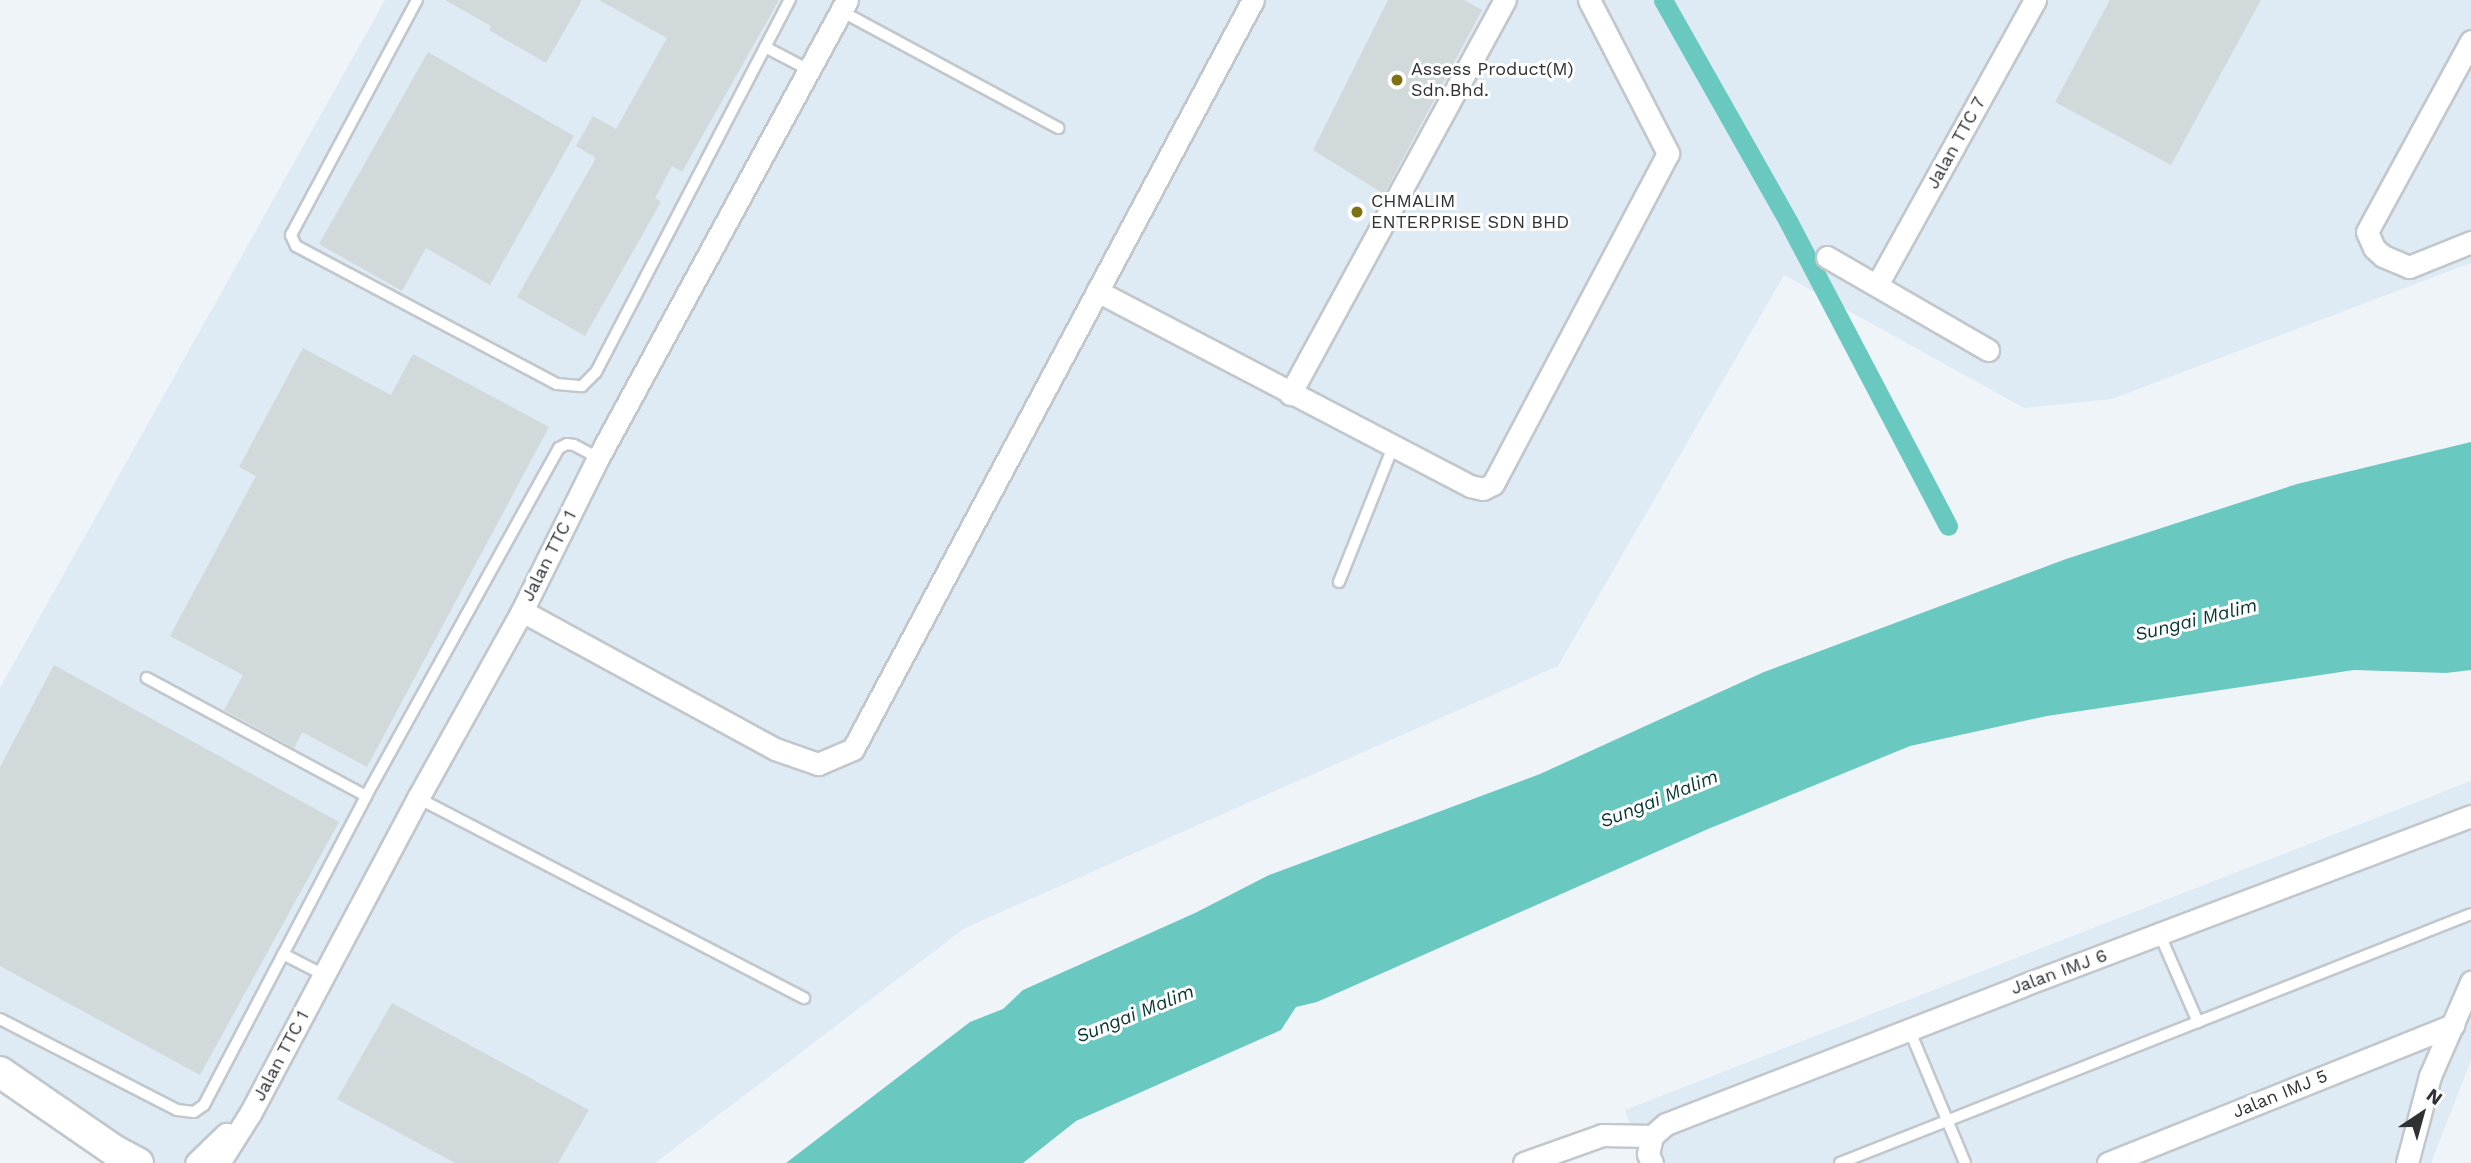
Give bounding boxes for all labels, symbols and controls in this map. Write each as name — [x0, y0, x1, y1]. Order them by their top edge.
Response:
place label: Assess Product(M) Sdn.Bhd. — [1411, 59, 1574, 102]
marker: Assess Product(M) Sdn.Bhd. — [1389, 72, 1405, 88]
street label: Jalan TTC 7 — [1922, 93, 1990, 193]
place label: CHMALIM ENTERPRISE SDN BHD — [1371, 191, 1569, 234]
marker: CHMALIM ENTERPRISE SDN BHD — [1349, 204, 1365, 220]
street label: Jalan TTC 1 — [517, 507, 581, 605]
water label: Sungai Malim — [2132, 594, 2260, 646]
water label: Sungai Malim — [1597, 765, 1721, 833]
street label: Jalan IMJ 6 — [2008, 945, 2110, 999]
water label: Sungai Malim — [1073, 980, 1197, 1048]
street label: Jalan TTC 1 — [248, 1007, 314, 1105]
street label: Jalan IMJ 5 — [2229, 1065, 2331, 1123]
north arrow — [2387, 1079, 2457, 1149]
text: N — [2422, 1083, 2447, 1110]

